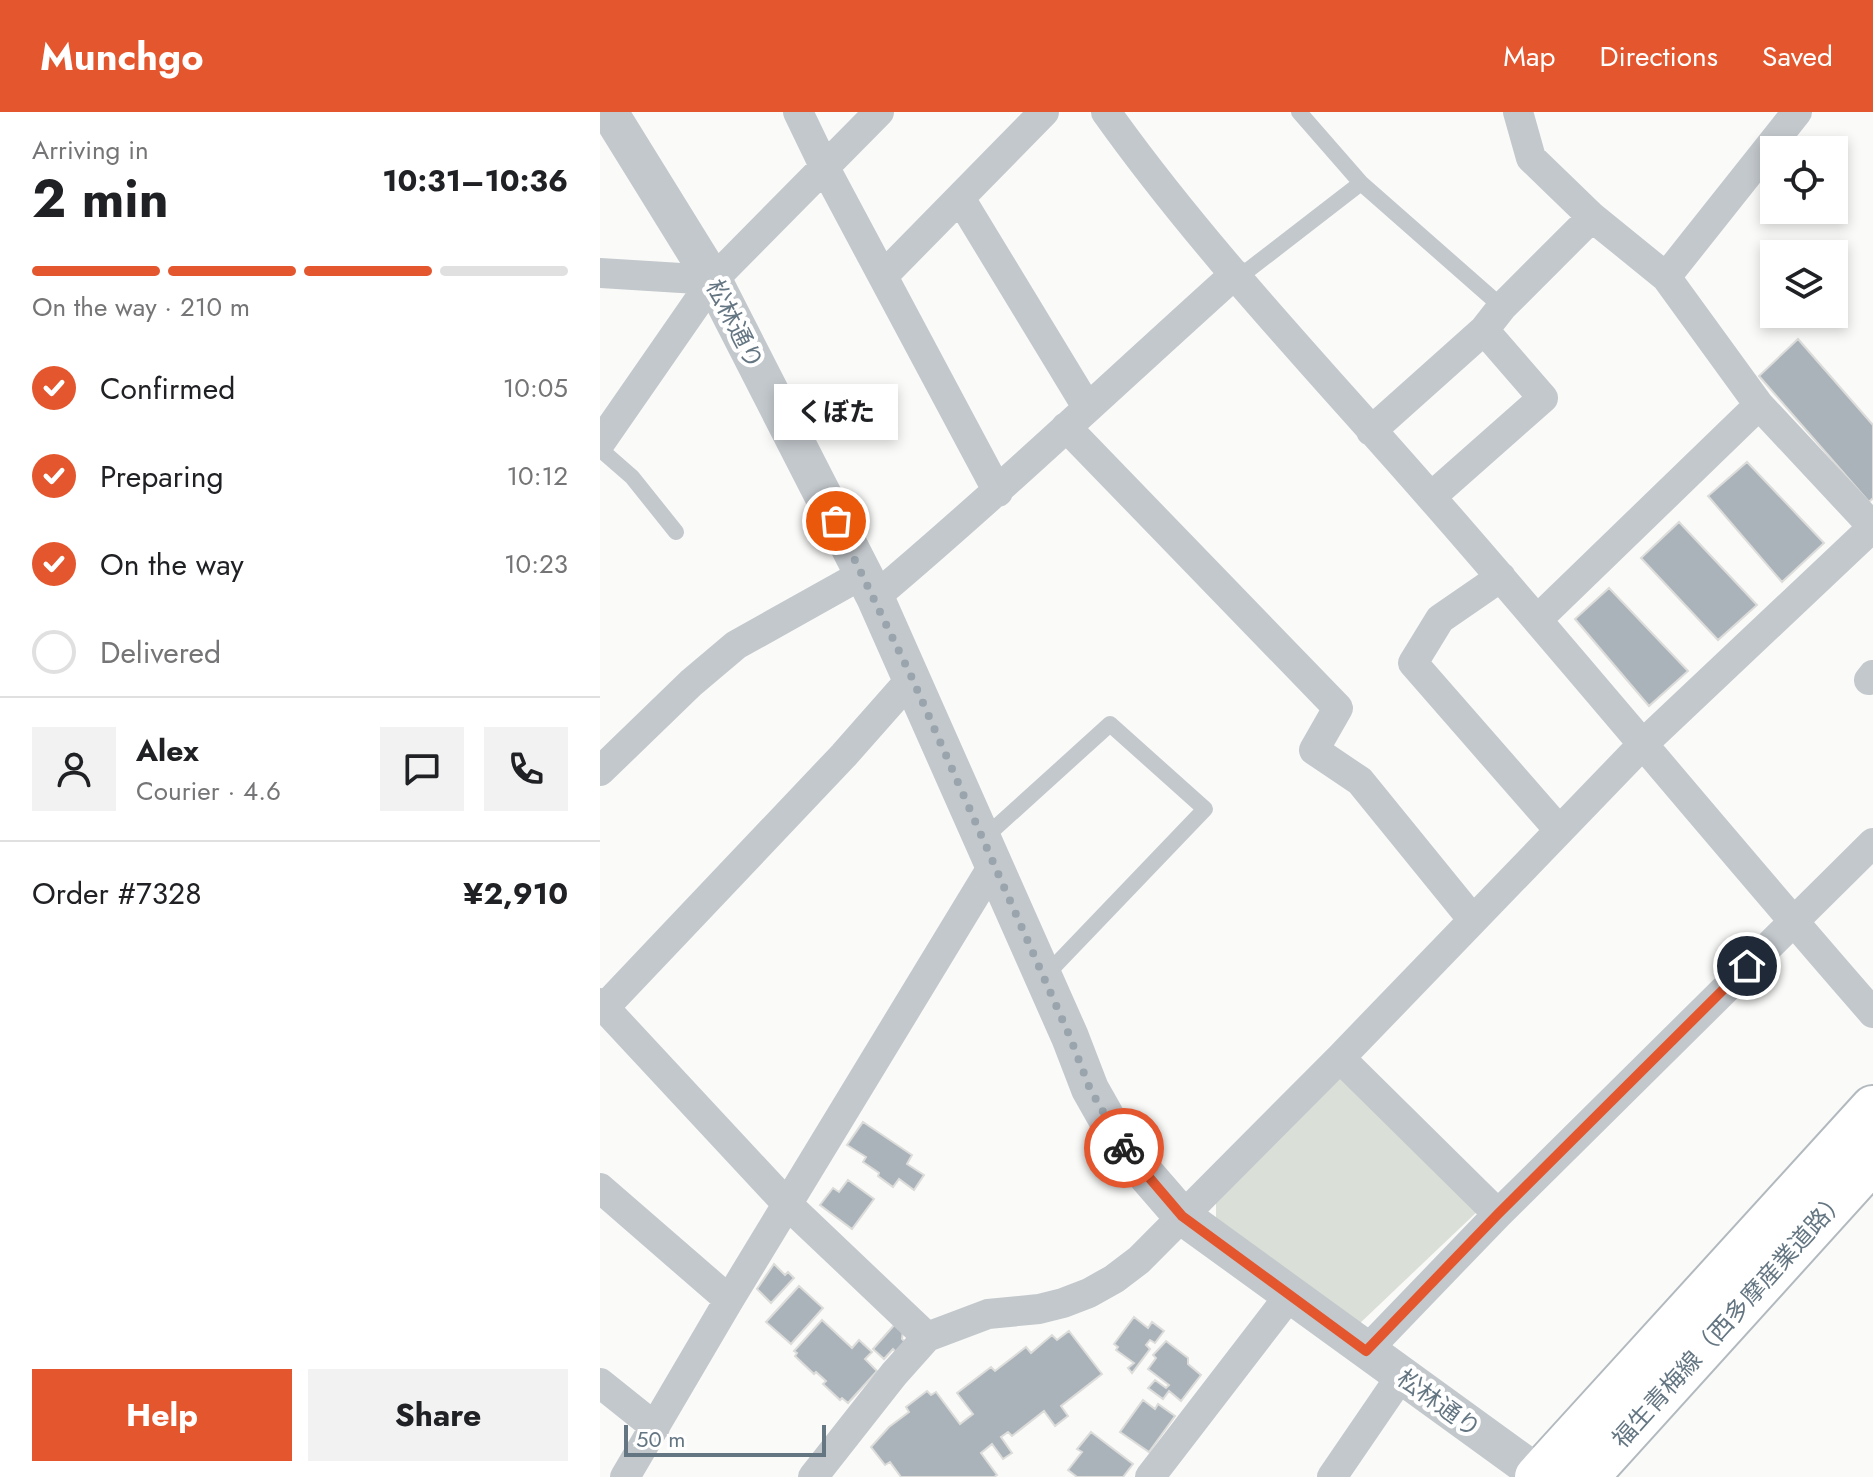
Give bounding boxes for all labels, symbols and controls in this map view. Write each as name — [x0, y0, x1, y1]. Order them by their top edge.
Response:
text: Munchgo — [40, 29, 204, 84]
text: Map — [1503, 36, 1555, 77]
text: Directions — [1599, 36, 1718, 77]
text: Saved — [1762, 36, 1833, 77]
text: Arriving in — [32, 131, 149, 169]
map controls — [1760, 136, 1848, 328]
button: locate — [1760, 136, 1848, 224]
text: 10:31–10:36 — [382, 159, 568, 202]
text: 2 min — [32, 161, 169, 237]
button: layers — [1760, 240, 1848, 328]
street label: 松林通り — [698, 273, 772, 375]
text: On the way · 210 m — [32, 288, 250, 326]
icon: check — [32, 366, 76, 410]
text: Confirmed — [100, 367, 235, 410]
text: 10:05 — [503, 369, 568, 407]
callout: くぼた — [774, 385, 898, 441]
text: くぼた — [797, 393, 875, 431]
icon: check — [32, 454, 76, 498]
text: Preparing — [100, 455, 224, 498]
text: 10:12 — [506, 457, 568, 495]
pin — [802, 487, 870, 555]
icon: bag — [814, 499, 858, 543]
icon: check — [32, 542, 76, 586]
text: On the way — [100, 543, 244, 586]
text: 10:23 — [504, 545, 568, 583]
text: Delivered — [100, 631, 221, 674]
button: person — [32, 727, 116, 811]
button: chat — [380, 727, 464, 811]
button: phone — [484, 727, 568, 811]
text: Alex — [136, 729, 199, 772]
text: Courier · 4.6 — [136, 772, 281, 810]
text: Order #7328 — [32, 872, 202, 915]
text: ¥2,910 — [463, 872, 568, 915]
pin — [1713, 932, 1781, 1000]
icon: home — [1725, 944, 1769, 988]
courier — [1084, 1108, 1164, 1188]
icon: bike — [1102, 1126, 1146, 1170]
street label: 福生青梅線（西多摩産業道路） — [1604, 1182, 1854, 1456]
street label: 松林通り — [1390, 1361, 1488, 1445]
button: Help — [32, 1369, 292, 1461]
button: Share — [308, 1369, 568, 1461]
scale bar — [624, 1421, 826, 1457]
text: 50 m — [636, 1423, 685, 1455]

